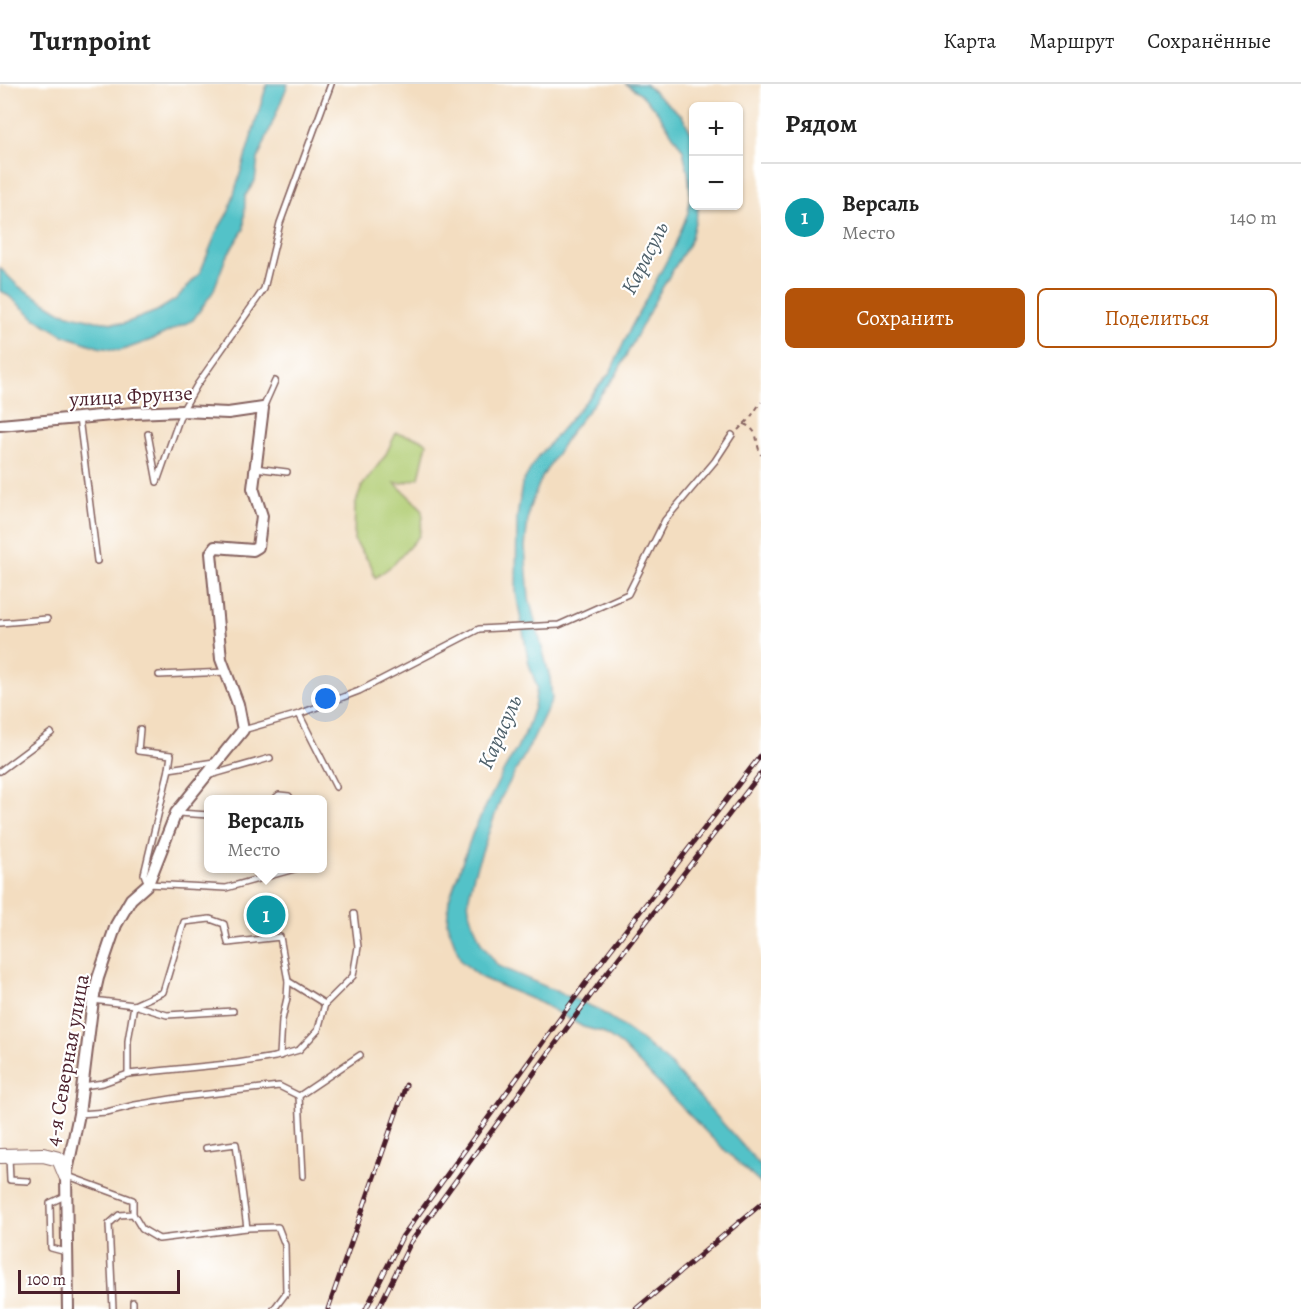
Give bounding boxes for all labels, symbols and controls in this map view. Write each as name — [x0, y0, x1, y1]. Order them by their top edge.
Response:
text: Turnpoint — [30, 22, 151, 60]
text: Карта — [943, 27, 996, 55]
text: Маршрут — [1029, 27, 1114, 55]
text: Сохранённые — [1147, 27, 1271, 55]
map controls — [689, 102, 743, 210]
button: + — [689, 102, 743, 156]
text: Рядом — [785, 106, 857, 141]
button: − — [689, 156, 743, 210]
text: Версаль — [842, 189, 919, 219]
text: 1 — [801, 204, 808, 231]
text: 140 m — [1230, 204, 1277, 231]
water label: Карасуль — [614, 216, 676, 300]
text: Место — [842, 219, 895, 246]
button: Сохранить — [785, 288, 1025, 348]
button: Поделиться — [1037, 288, 1277, 348]
street label: улица Фрунзе — [68, 379, 193, 413]
your location — [311, 684, 340, 713]
water label: Карасуль — [470, 690, 530, 774]
popup — [204, 795, 327, 873]
text: Версаль — [227, 806, 304, 836]
text: Место — [227, 836, 281, 863]
pin: 1 — [246, 892, 286, 938]
street label: 4-я Северная улица — [38, 972, 96, 1148]
scale bar — [18, 1267, 180, 1294]
text: 100 m — [27, 1269, 66, 1291]

